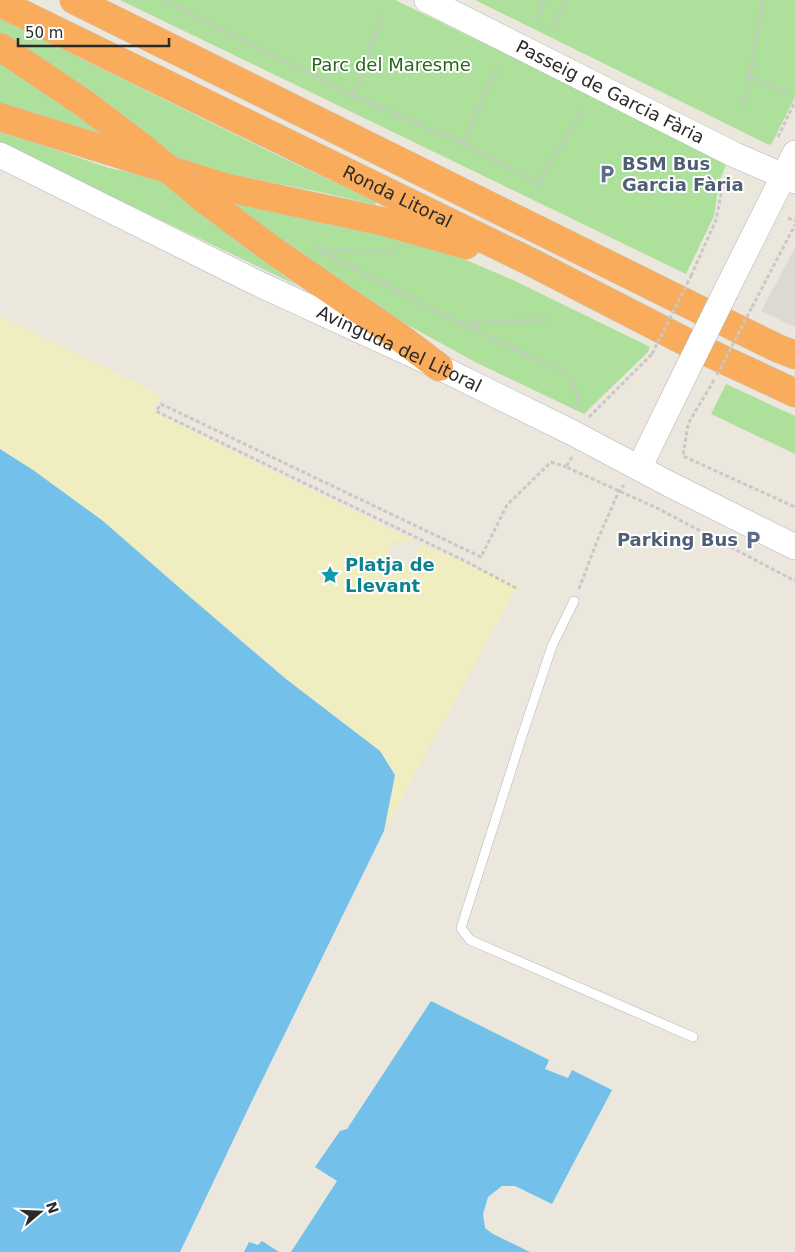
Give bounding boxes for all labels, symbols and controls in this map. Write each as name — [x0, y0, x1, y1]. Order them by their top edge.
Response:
scale bar — [18, 15, 169, 47]
text: 50 m — [25, 24, 63, 42]
street label: Passeig de Garcia Fària — [513, 36, 708, 148]
park label: Parc del Maresme — [311, 54, 471, 75]
place label: BSM Bus Garcia Fària — [622, 153, 744, 195]
street label: Ronda Litoral — [339, 161, 456, 232]
parking icon: BSM Bus Garcia Fària — [596, 163, 618, 185]
street label: Avinguda del Litoral — [314, 301, 485, 396]
place label: Parking Bus — [617, 529, 738, 550]
parking icon: Parking Bus — [742, 529, 764, 551]
place label: Platja de Llevant — [345, 554, 435, 596]
place icon: Platja de Llevant — [319, 564, 341, 586]
north arrow — [15, 1187, 65, 1237]
text: N — [43, 1200, 62, 1216]

